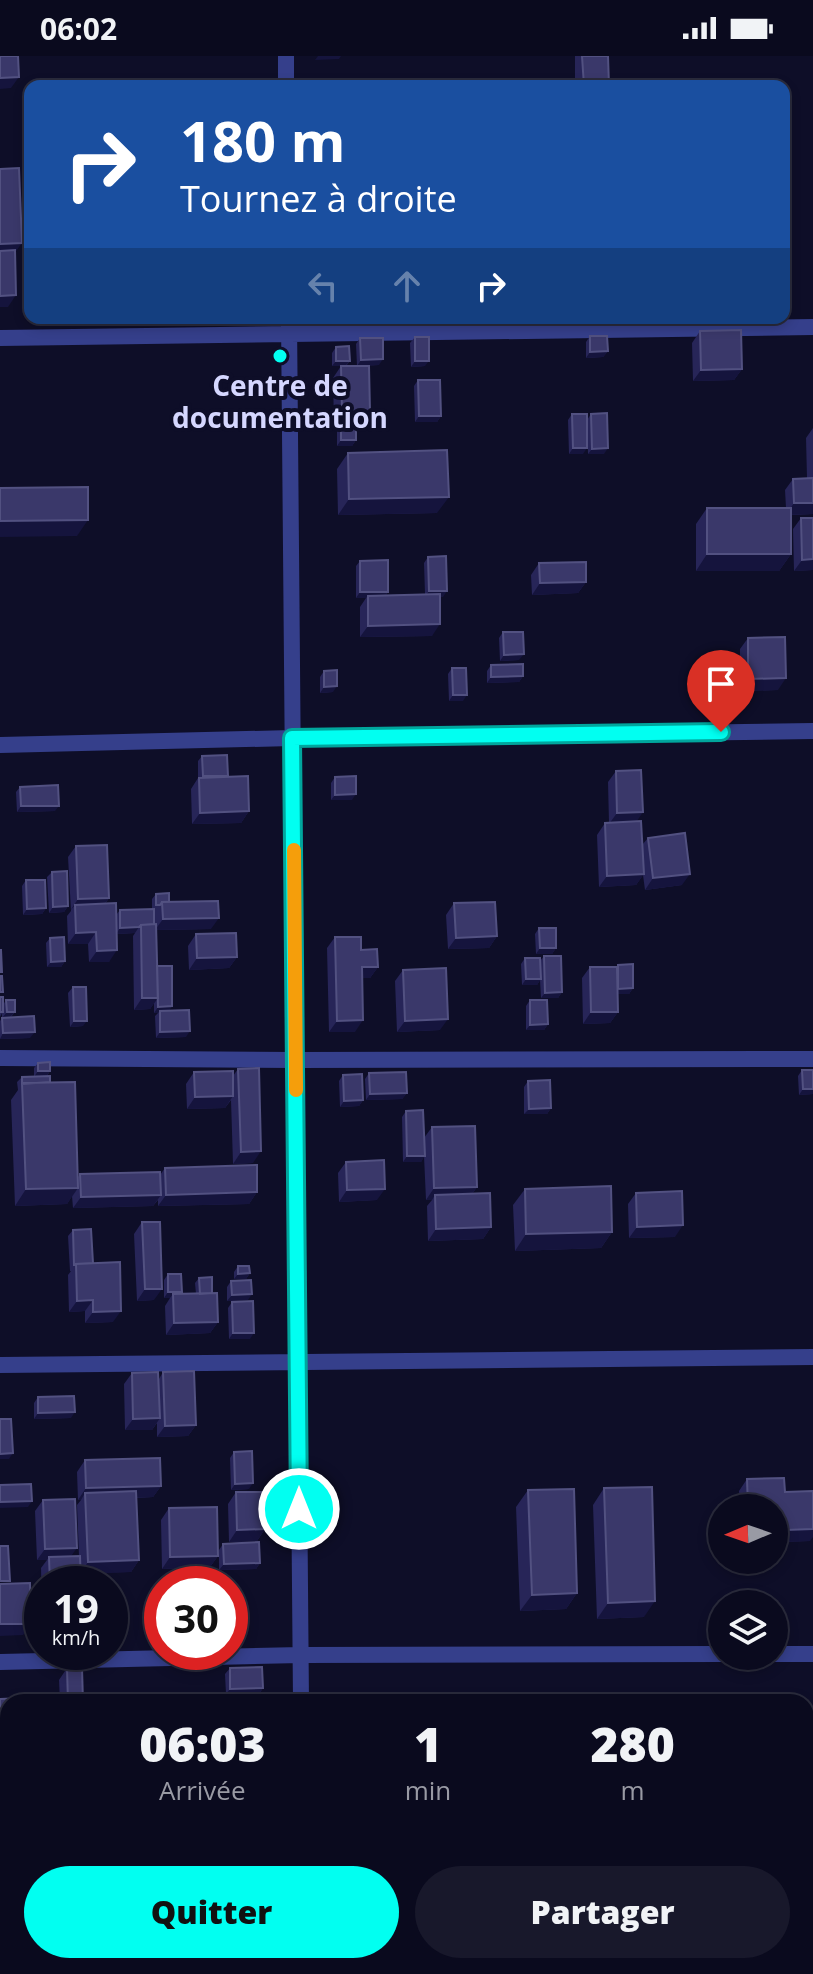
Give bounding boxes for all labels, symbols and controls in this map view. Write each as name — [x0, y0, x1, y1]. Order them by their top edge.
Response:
text: 06:02 — [40, 8, 117, 49]
text: 180 m — [180, 102, 346, 178]
icon: right — [48, 112, 152, 216]
text: Tournez à droite — [180, 174, 457, 223]
icon: left — [301, 264, 345, 308]
icon: ahead — [385, 264, 429, 308]
icon: right — [469, 264, 513, 308]
marker: Centre de documentation — [271, 347, 289, 365]
place label: Centre de documentation — [172, 366, 388, 436]
pin — [687, 650, 755, 732]
icon: arrive — [699, 662, 743, 706]
position arrow — [257, 1467, 341, 1551]
north arrow — [708, 1494, 788, 1574]
map controls — [708, 1494, 788, 1670]
speed limit sign: 30 — [144, 1566, 248, 1670]
text: 19 — [53, 1580, 99, 1635]
button: layers — [708, 1590, 788, 1670]
text: km/h — [52, 1624, 100, 1651]
text: 06:03 — [139, 1711, 266, 1776]
text: 1 — [414, 1711, 442, 1776]
text: 280 — [590, 1711, 675, 1776]
text: Arrivée — [159, 1772, 246, 1808]
text: min — [405, 1772, 451, 1808]
text: m — [621, 1772, 645, 1808]
button: Quitter — [24, 1866, 399, 1958]
button: Partager — [415, 1866, 790, 1958]

